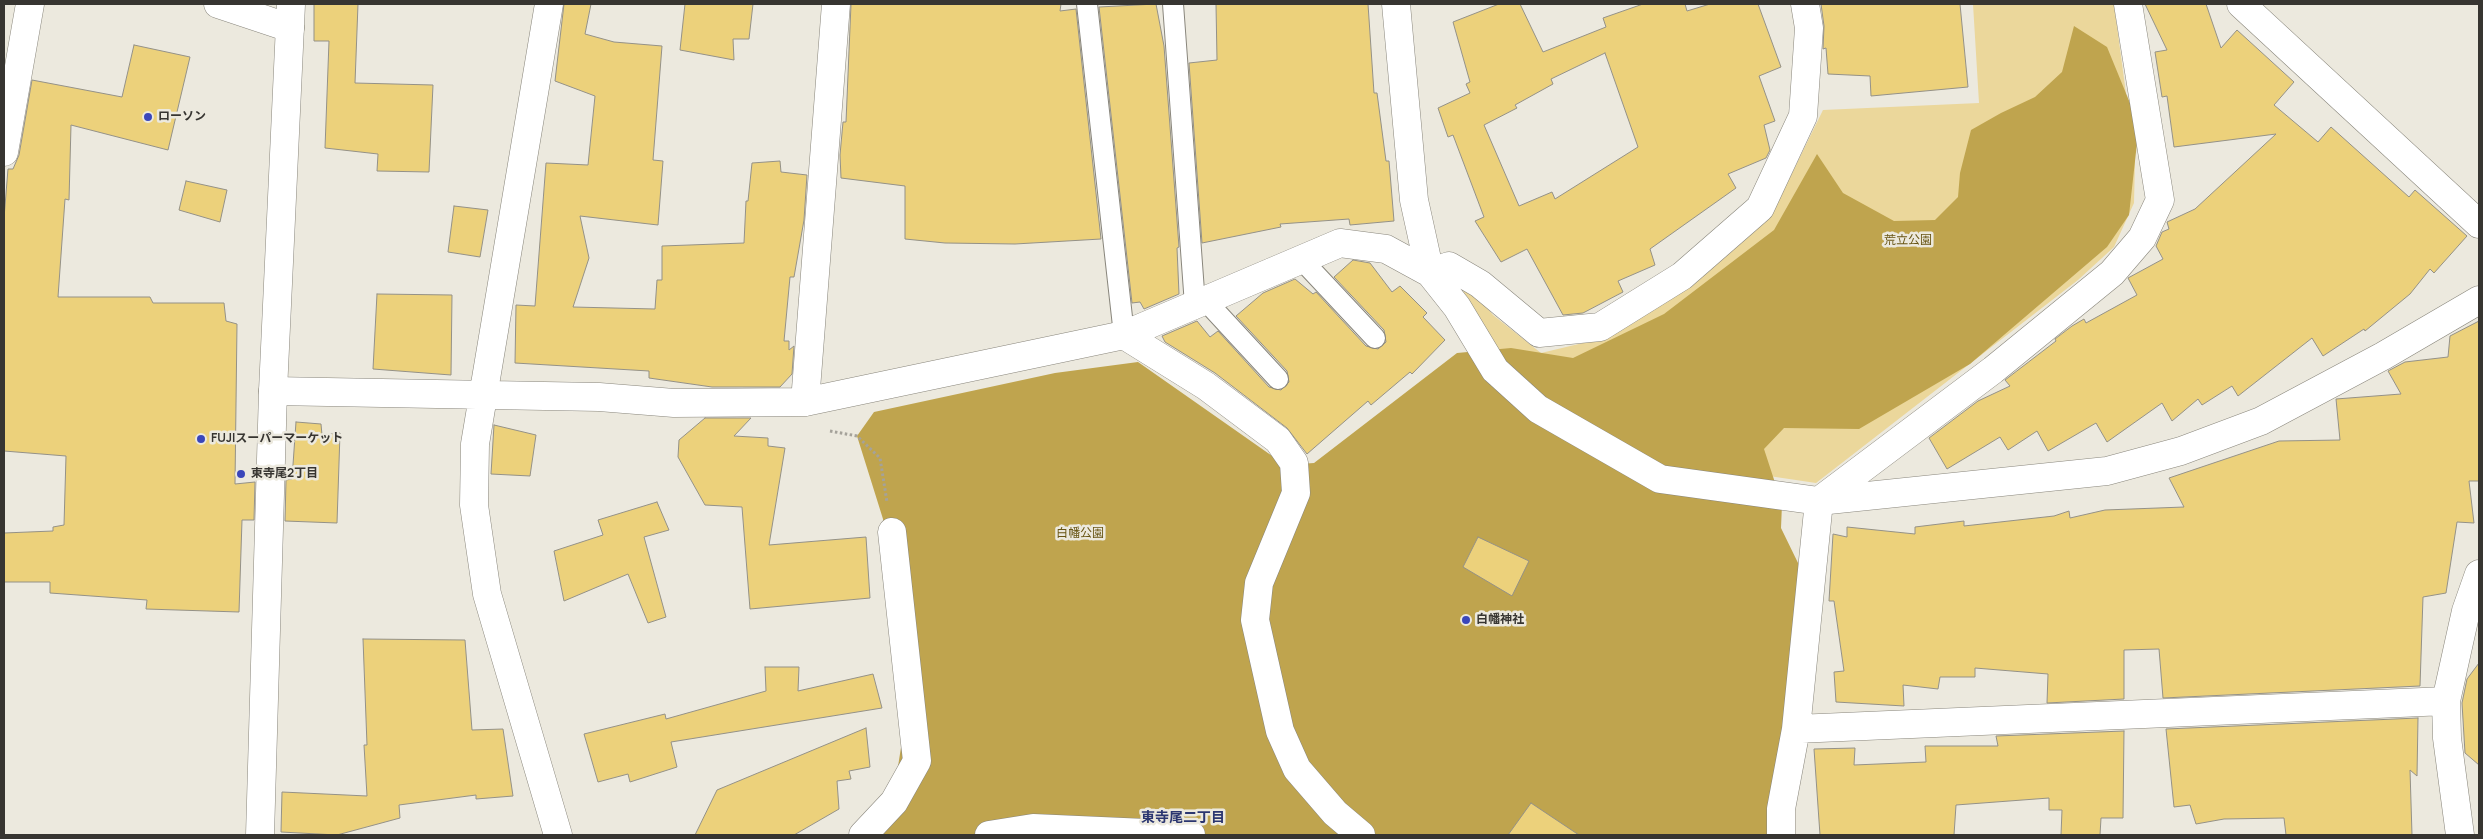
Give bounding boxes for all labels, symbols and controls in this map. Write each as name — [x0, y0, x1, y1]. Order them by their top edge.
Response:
place label: ローソン — [158, 110, 206, 124]
marker: ローソン — [142, 111, 154, 123]
park label: 荒立公園 — [1884, 234, 1932, 248]
place label: FUJIスーパーマーケット — [211, 432, 343, 446]
marker: FUJIスーパーマーケット — [195, 433, 207, 445]
place label: 東寺尾2丁目 — [251, 467, 318, 481]
marker: 東寺尾2丁目 — [235, 468, 247, 480]
park label: 白幡公園 — [1056, 527, 1104, 541]
place label: 白幡神社 — [1476, 613, 1524, 627]
marker: 白幡神社 — [1460, 614, 1472, 626]
district label: 東寺尾二丁目 — [1141, 810, 1225, 826]

